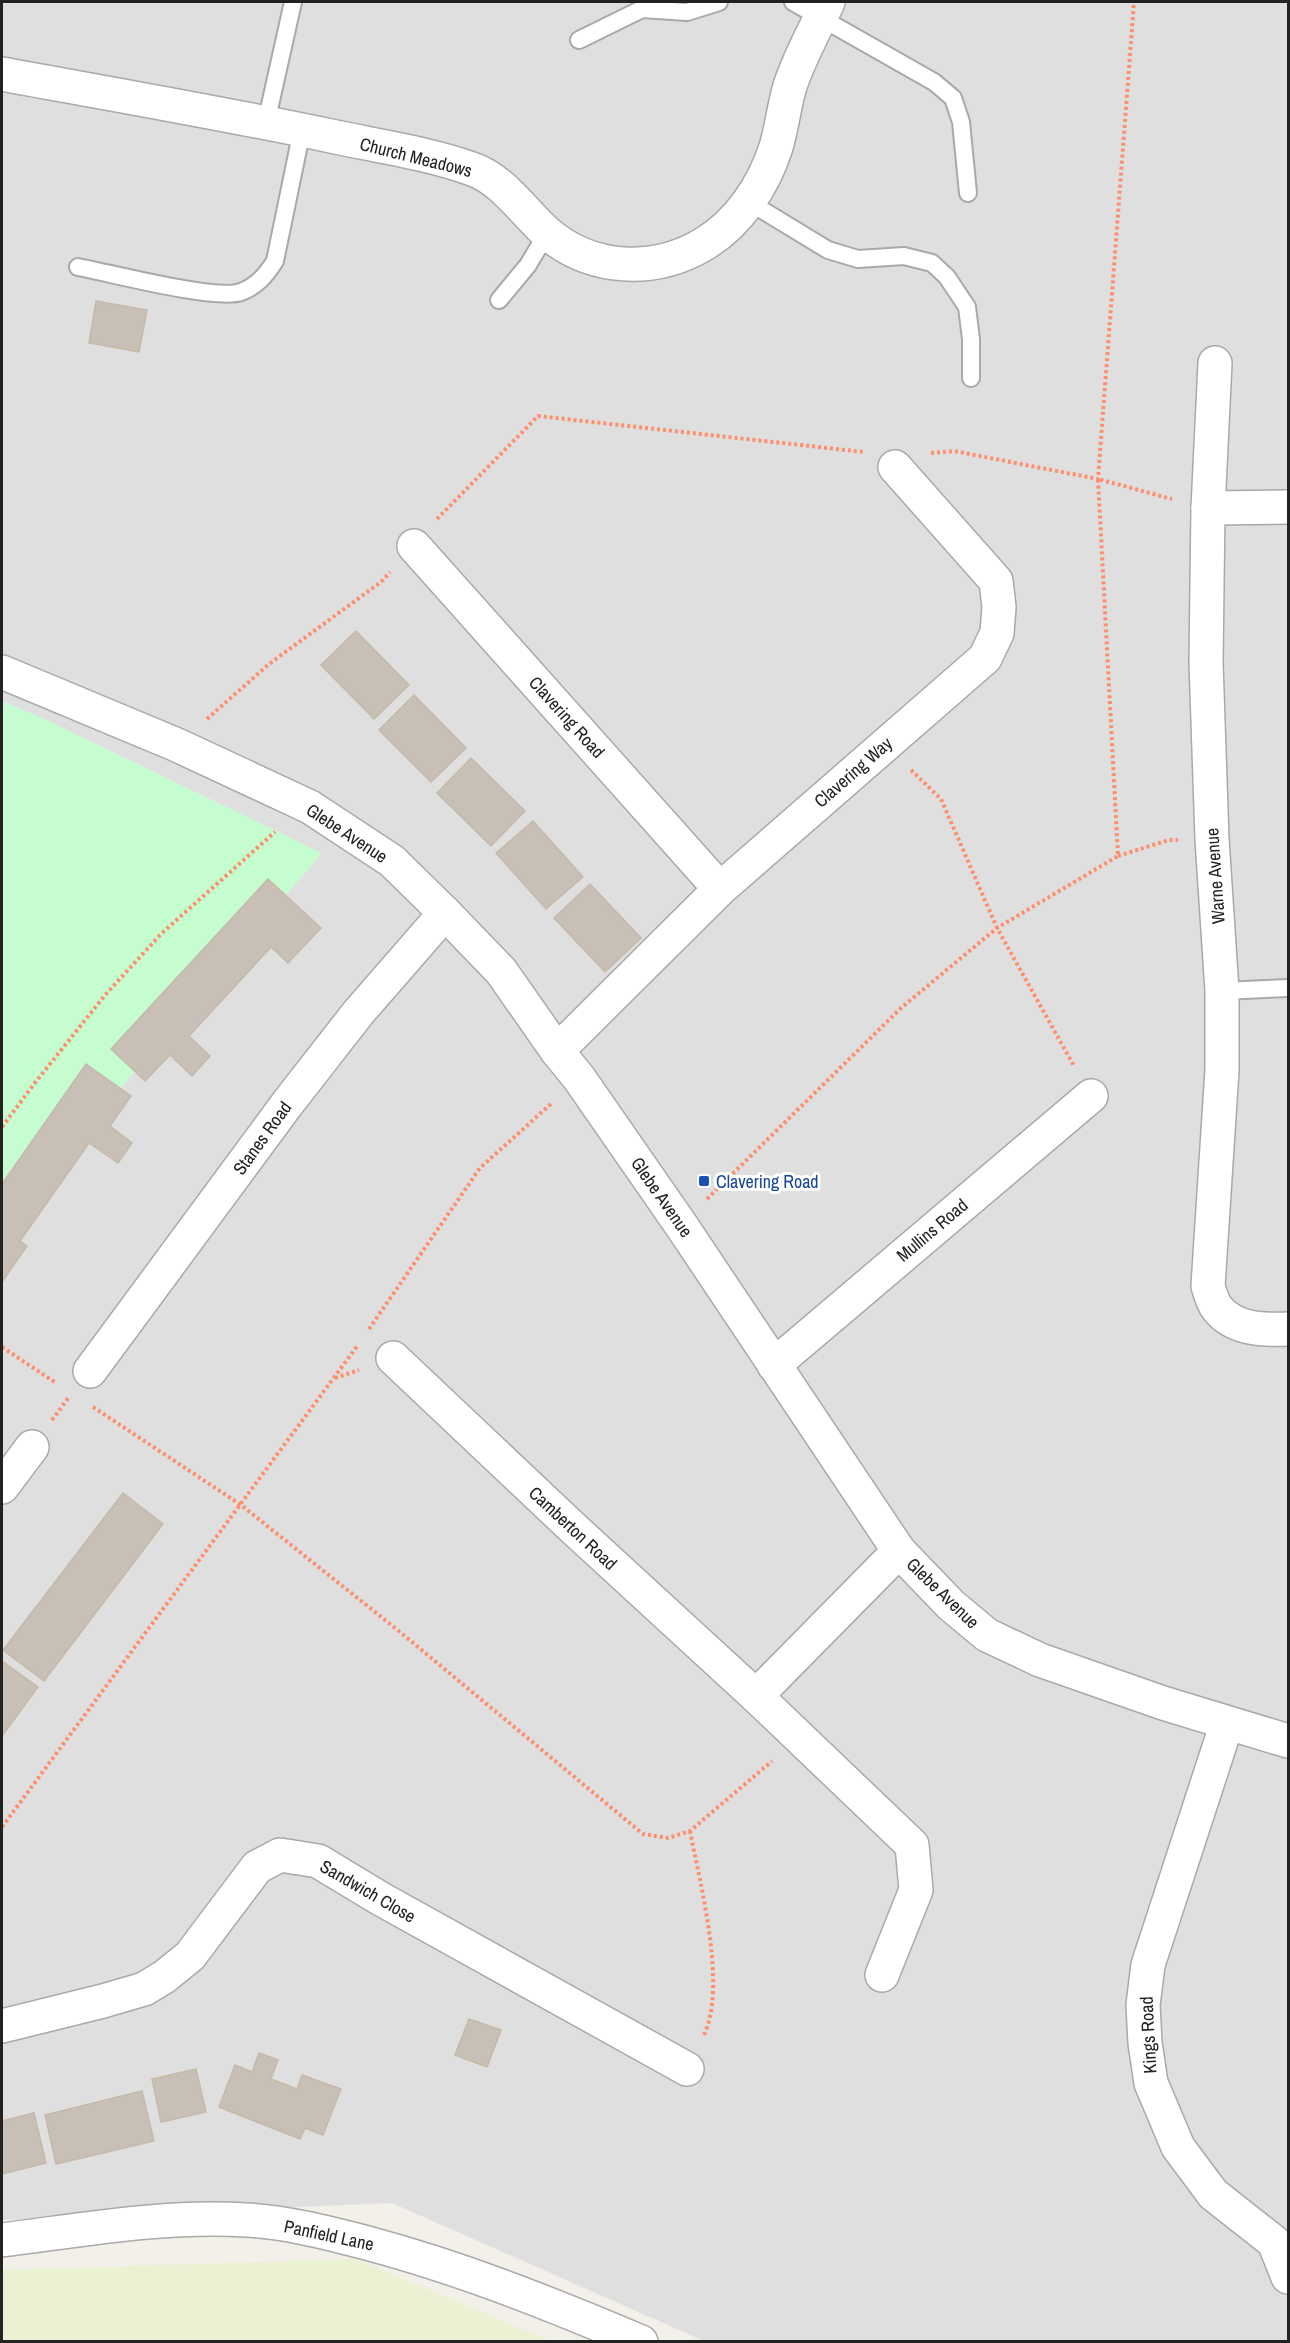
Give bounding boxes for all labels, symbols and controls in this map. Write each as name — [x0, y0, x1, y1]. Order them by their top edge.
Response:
street label: Church Meadows — [357, 131, 475, 183]
street label: Clavering Road — [523, 671, 611, 763]
street label: Clavering Way — [808, 731, 898, 813]
street label: Glebe Avenue — [301, 797, 393, 869]
street label: Warne Avenue — [1199, 827, 1231, 925]
street label: Stanes Road — [227, 1096, 297, 1180]
street label: Glebe Avenue — [625, 1152, 699, 1242]
place label: Clavering Road — [716, 1169, 819, 1194]
marker: Clavering Road — [697, 1174, 711, 1188]
street label: Mullins Road — [891, 1193, 973, 1267]
street label: Camberton Road — [523, 1481, 623, 1575]
street label: Glebe Avenue — [901, 1552, 985, 1634]
street label: Sandwich Close — [316, 1854, 420, 1928]
street label: Kings Road — [1133, 1996, 1163, 2074]
street label: Panfield Lane — [282, 2213, 376, 2257]

